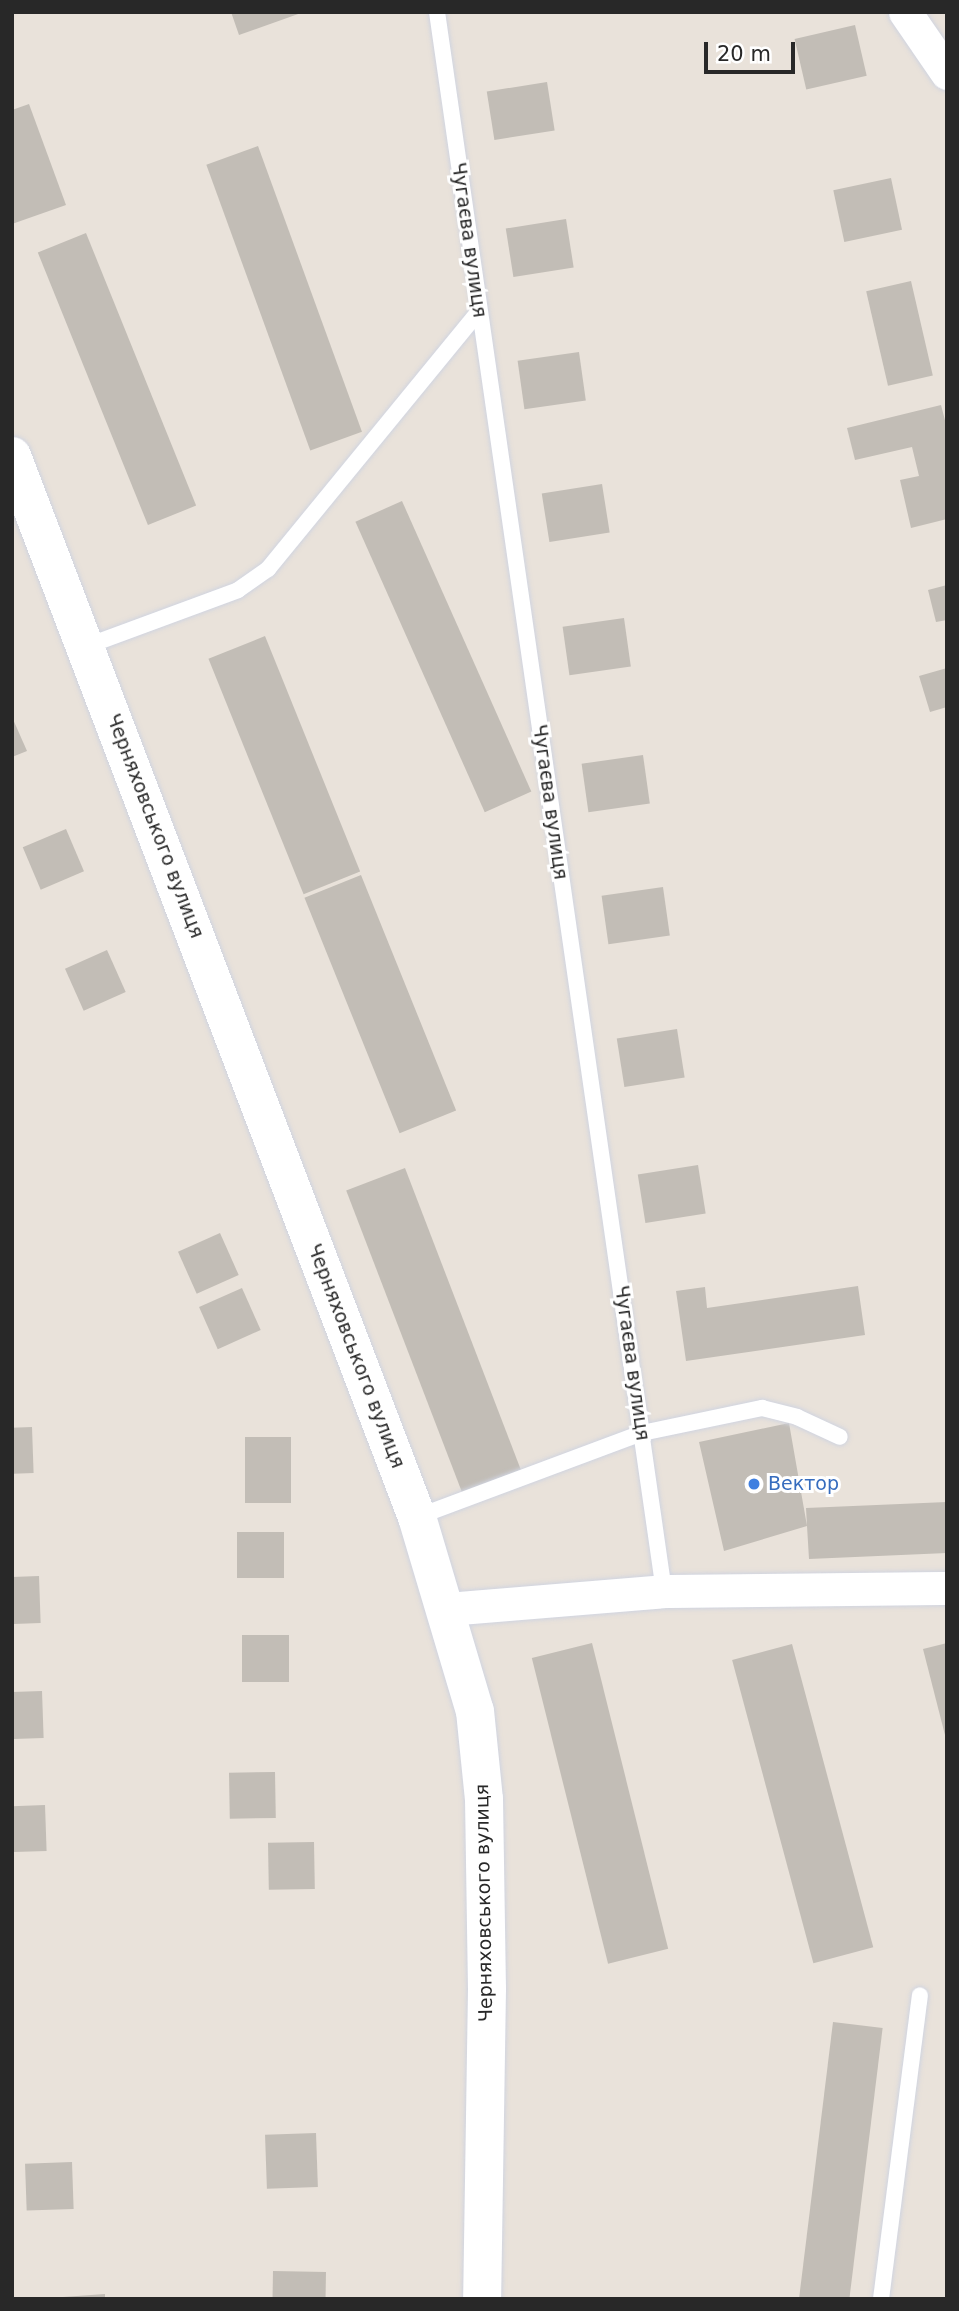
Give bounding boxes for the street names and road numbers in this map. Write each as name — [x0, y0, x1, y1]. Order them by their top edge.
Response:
street label: Чугаєва вулиця — [447, 161, 491, 319]
street label: Черняховського вулиця — [102, 711, 208, 941]
street label: Чугаєва вулиця — [528, 723, 572, 881]
street label: Черняховського вулиця — [303, 1241, 409, 1471]
street label: Чугаєва вулиця — [610, 1284, 654, 1442]
street label: Черняховського вулиця — [471, 1784, 497, 2022]

